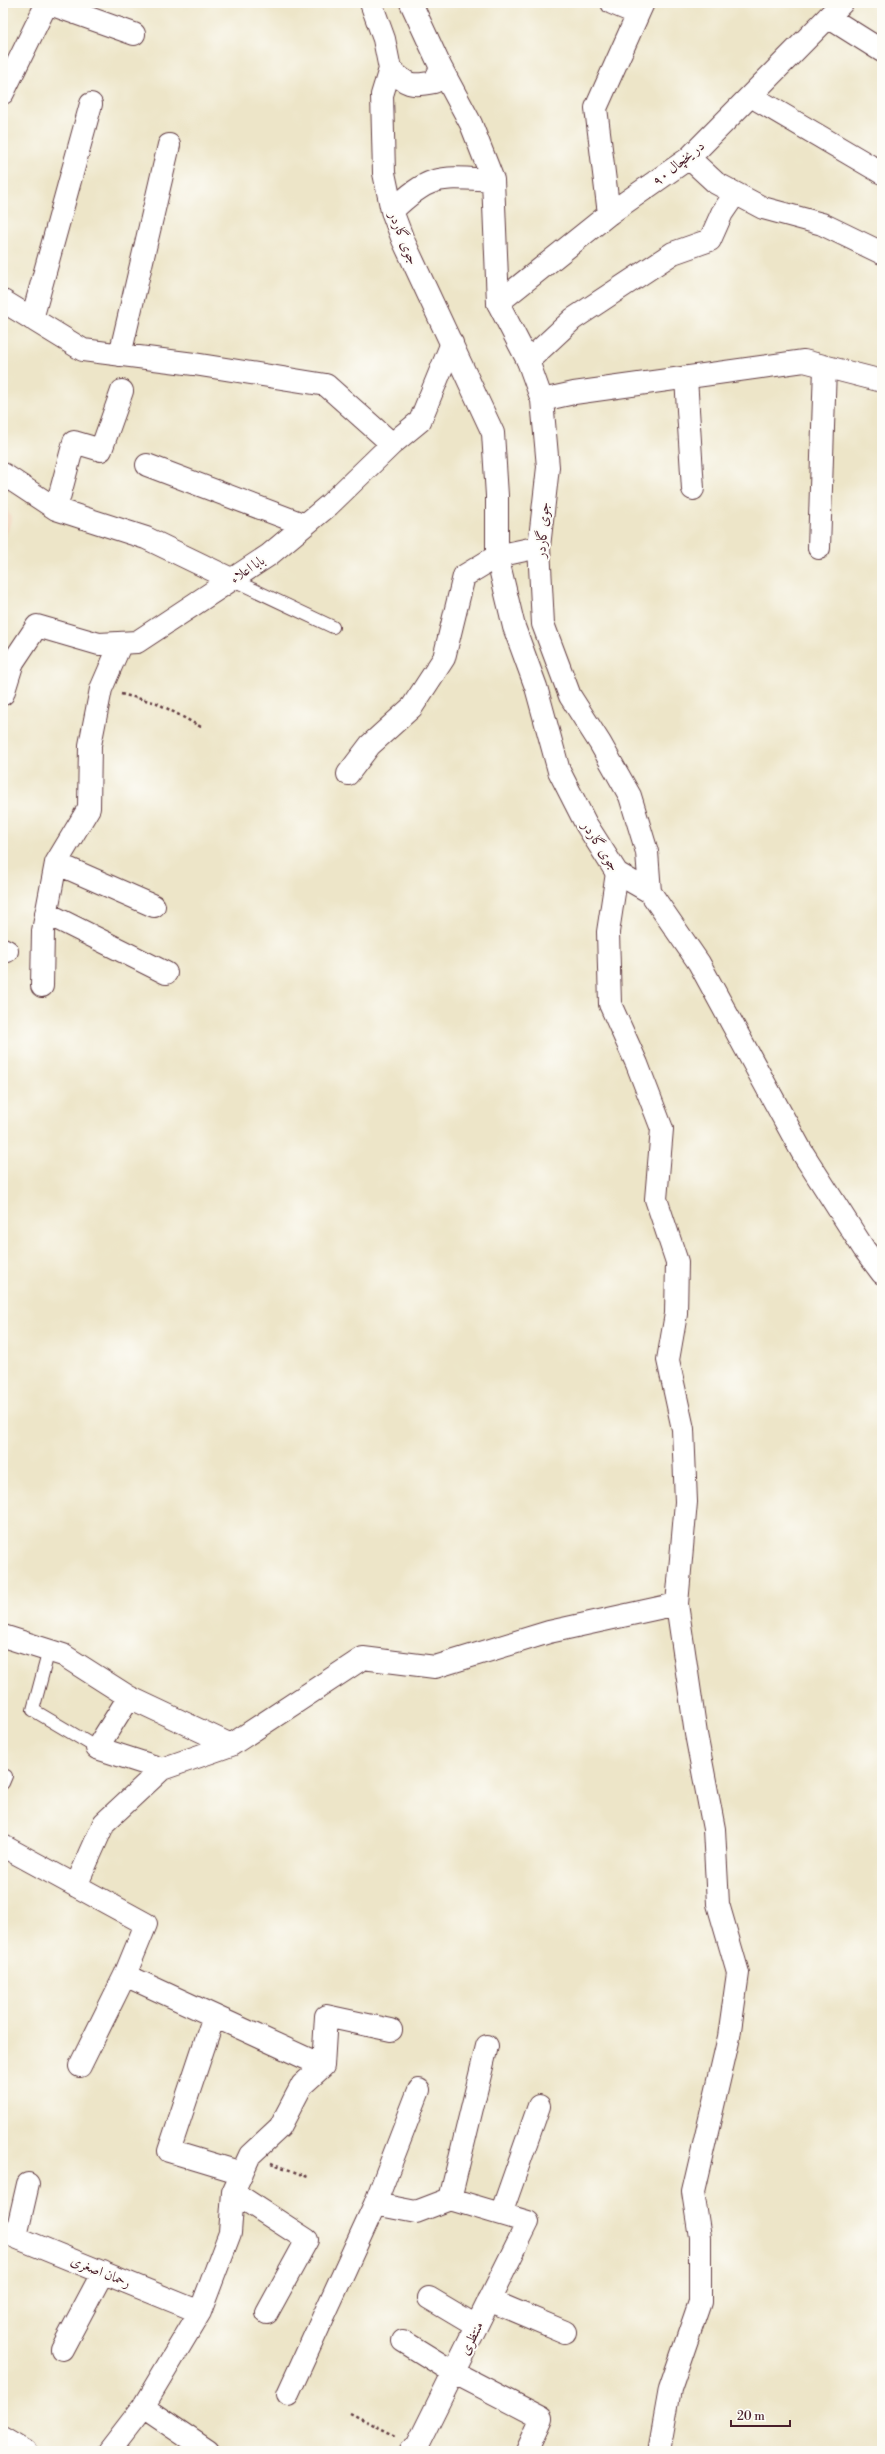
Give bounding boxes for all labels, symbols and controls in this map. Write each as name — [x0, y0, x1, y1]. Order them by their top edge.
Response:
street label: در یخچال ۹۰ — [649, 137, 708, 190]
street label: جوی گاردر — [384, 207, 422, 268]
street label: جوی گاردر — [532, 502, 554, 561]
street label: بابا اعلاء — [227, 552, 269, 588]
street label: جوی گاردر — [576, 817, 623, 875]
street label: رحمان اصغری — [68, 2252, 133, 2292]
street label: منتظری — [456, 2319, 488, 2358]
scale bar — [731, 2402, 790, 2428]
text: 20 m — [737, 2409, 765, 2424]

